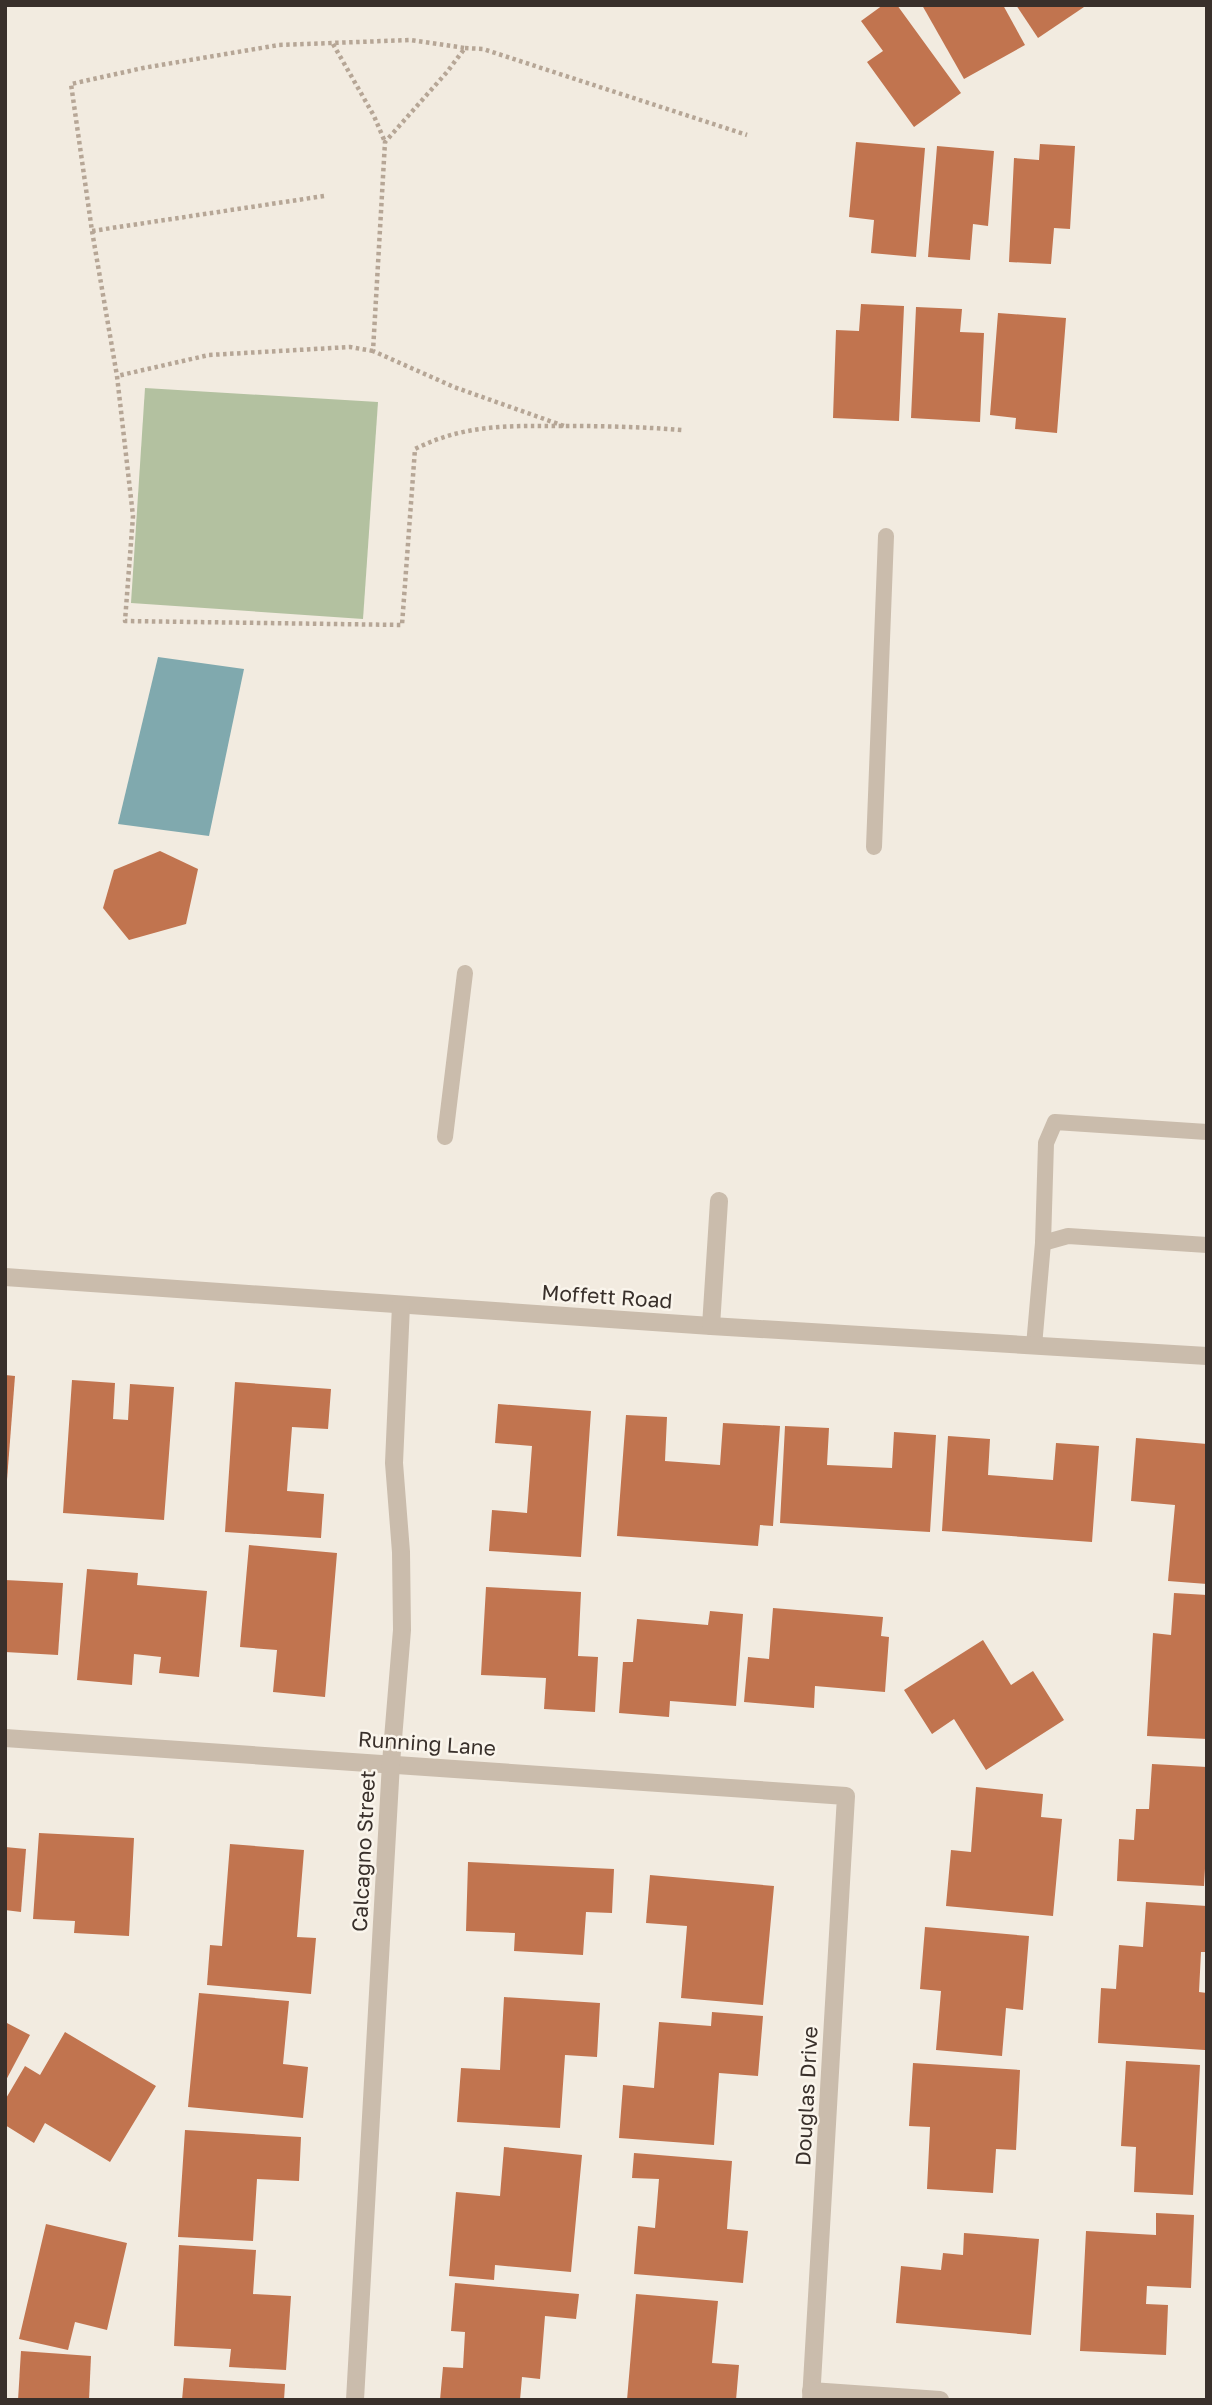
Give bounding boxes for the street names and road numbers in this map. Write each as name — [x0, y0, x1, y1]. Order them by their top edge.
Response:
street label: Moffett Road — [541, 1278, 673, 1314]
street label: Running Lane — [357, 1725, 497, 1761]
street label: Calcagno Street — [346, 1770, 380, 1932]
street label: Douglas Drive — [789, 2025, 823, 2167]

